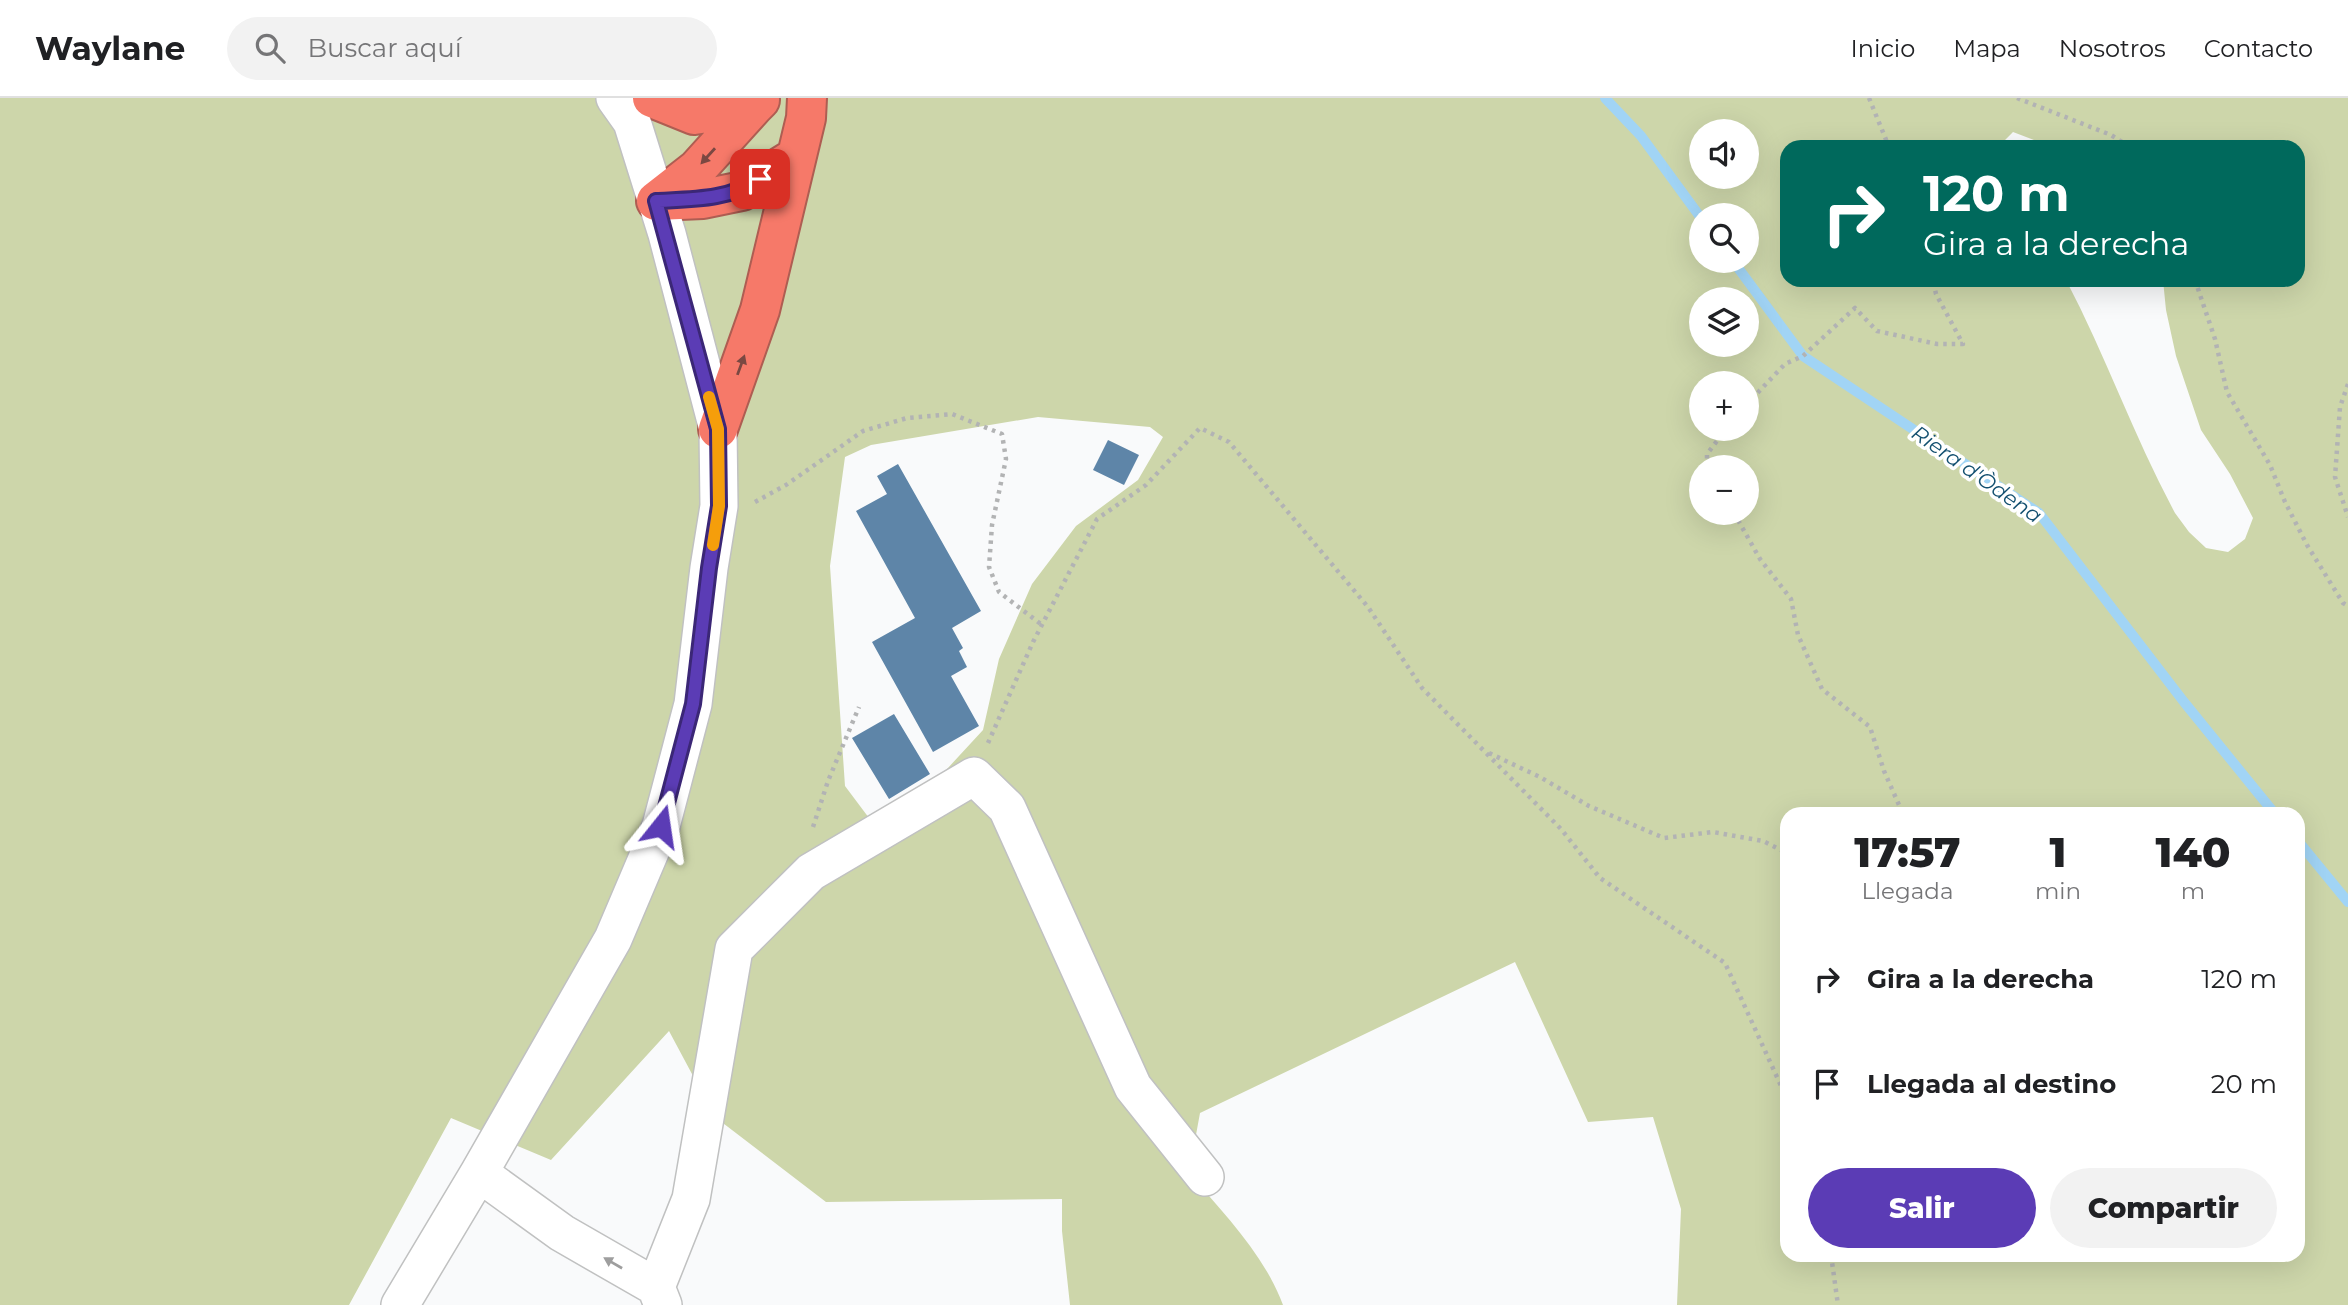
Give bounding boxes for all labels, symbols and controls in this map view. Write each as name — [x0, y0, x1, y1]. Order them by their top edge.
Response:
search box — [227, 17, 717, 80]
text: Waylane — [35, 28, 185, 68]
icon: search — [251, 29, 289, 67]
text: Buscar aquí — [307, 32, 462, 64]
text: Inicio — [1850, 34, 1915, 63]
text: Mapa — [1953, 34, 2021, 63]
text: Nosotros — [2059, 34, 2166, 63]
text: Contacto — [2204, 34, 2313, 63]
map controls — [1689, 119, 1759, 525]
button: sound — [1689, 119, 1759, 189]
one-way arrow — [701, 147, 717, 164]
pin — [730, 149, 790, 209]
icon: arrive — [741, 160, 779, 198]
text: 120 m — [1923, 164, 2070, 223]
icon: right — [1808, 168, 1899, 259]
button: search — [1689, 203, 1759, 273]
text: Gira a la derecha — [1923, 224, 2189, 263]
button: layers — [1689, 287, 1759, 357]
one-way arrow — [736, 355, 747, 376]
button: + — [1689, 371, 1759, 441]
water label: Riera d'Òdena — [1907, 420, 2047, 528]
button: − — [1689, 455, 1759, 525]
position arrow — [624, 789, 698, 863]
text: 17:57 — [1854, 826, 1961, 878]
text: 1 — [2049, 826, 2066, 878]
text: 140 — [2155, 826, 2231, 878]
text: Llegada — [1861, 877, 1954, 905]
text: min — [2035, 877, 2081, 905]
text: m — [2181, 877, 2205, 905]
icon: right — [1808, 960, 1846, 998]
text: Gira a la derecha — [1867, 963, 2094, 995]
text: 120 m — [2201, 963, 2277, 995]
icon: arrive — [1808, 1065, 1846, 1103]
text: Llegada al destino — [1867, 1068, 2116, 1100]
text: 20 m — [2211, 1068, 2277, 1100]
button: Salir — [1808, 1168, 2036, 1248]
button: Compartir — [2050, 1168, 2277, 1248]
one-way arrow — [604, 1256, 623, 1269]

